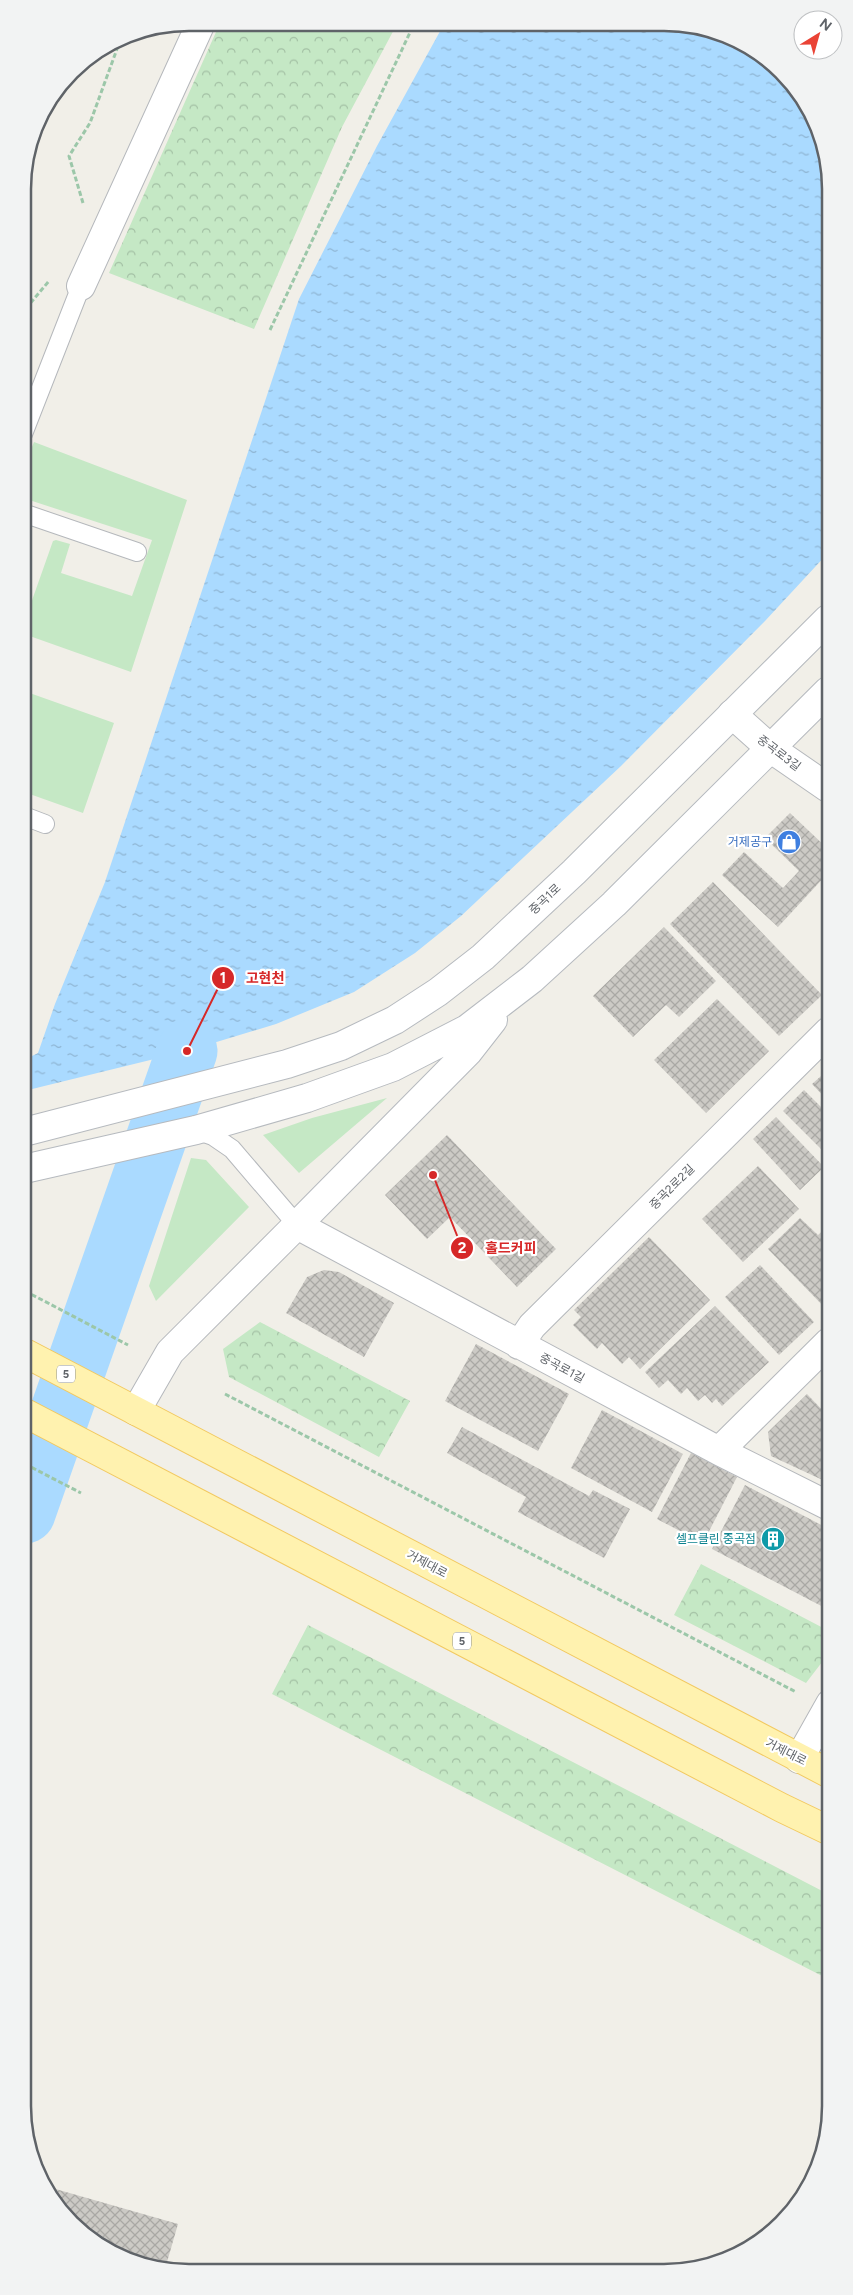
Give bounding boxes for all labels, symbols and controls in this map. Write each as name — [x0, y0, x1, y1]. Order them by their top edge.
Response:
north arrow — [793, 10, 843, 60]
text: N — [816, 15, 835, 35]
street label: 중곡로3길 — [755, 732, 803, 774]
shop icon: 거제공구 — [776, 829, 802, 855]
place label: 거제공구 — [728, 835, 772, 849]
street label: 중곡1로 — [526, 881, 564, 917]
callout: 고현천 — [211, 963, 294, 992]
text: 1 — [220, 969, 226, 987]
text: 고현천 — [246, 970, 284, 987]
street label: 중곡2로2길 — [647, 1162, 697, 1212]
callout: 홀드커피 — [450, 1233, 546, 1262]
text: 2 — [458, 1239, 467, 1257]
text: 홀드커피 — [485, 1240, 537, 1257]
street label: 중곡로1길 — [537, 1350, 587, 1386]
road number: 5 — [57, 1366, 75, 1382]
building icon: 셀프클린 중곡점 — [760, 1526, 786, 1552]
place label: 셀프클린 중곡점 — [676, 1532, 756, 1546]
street label: 거제대로 — [404, 1547, 450, 1581]
road number: 5 — [453, 1632, 471, 1650]
street label: 거제대로 — [763, 1736, 809, 1768]

